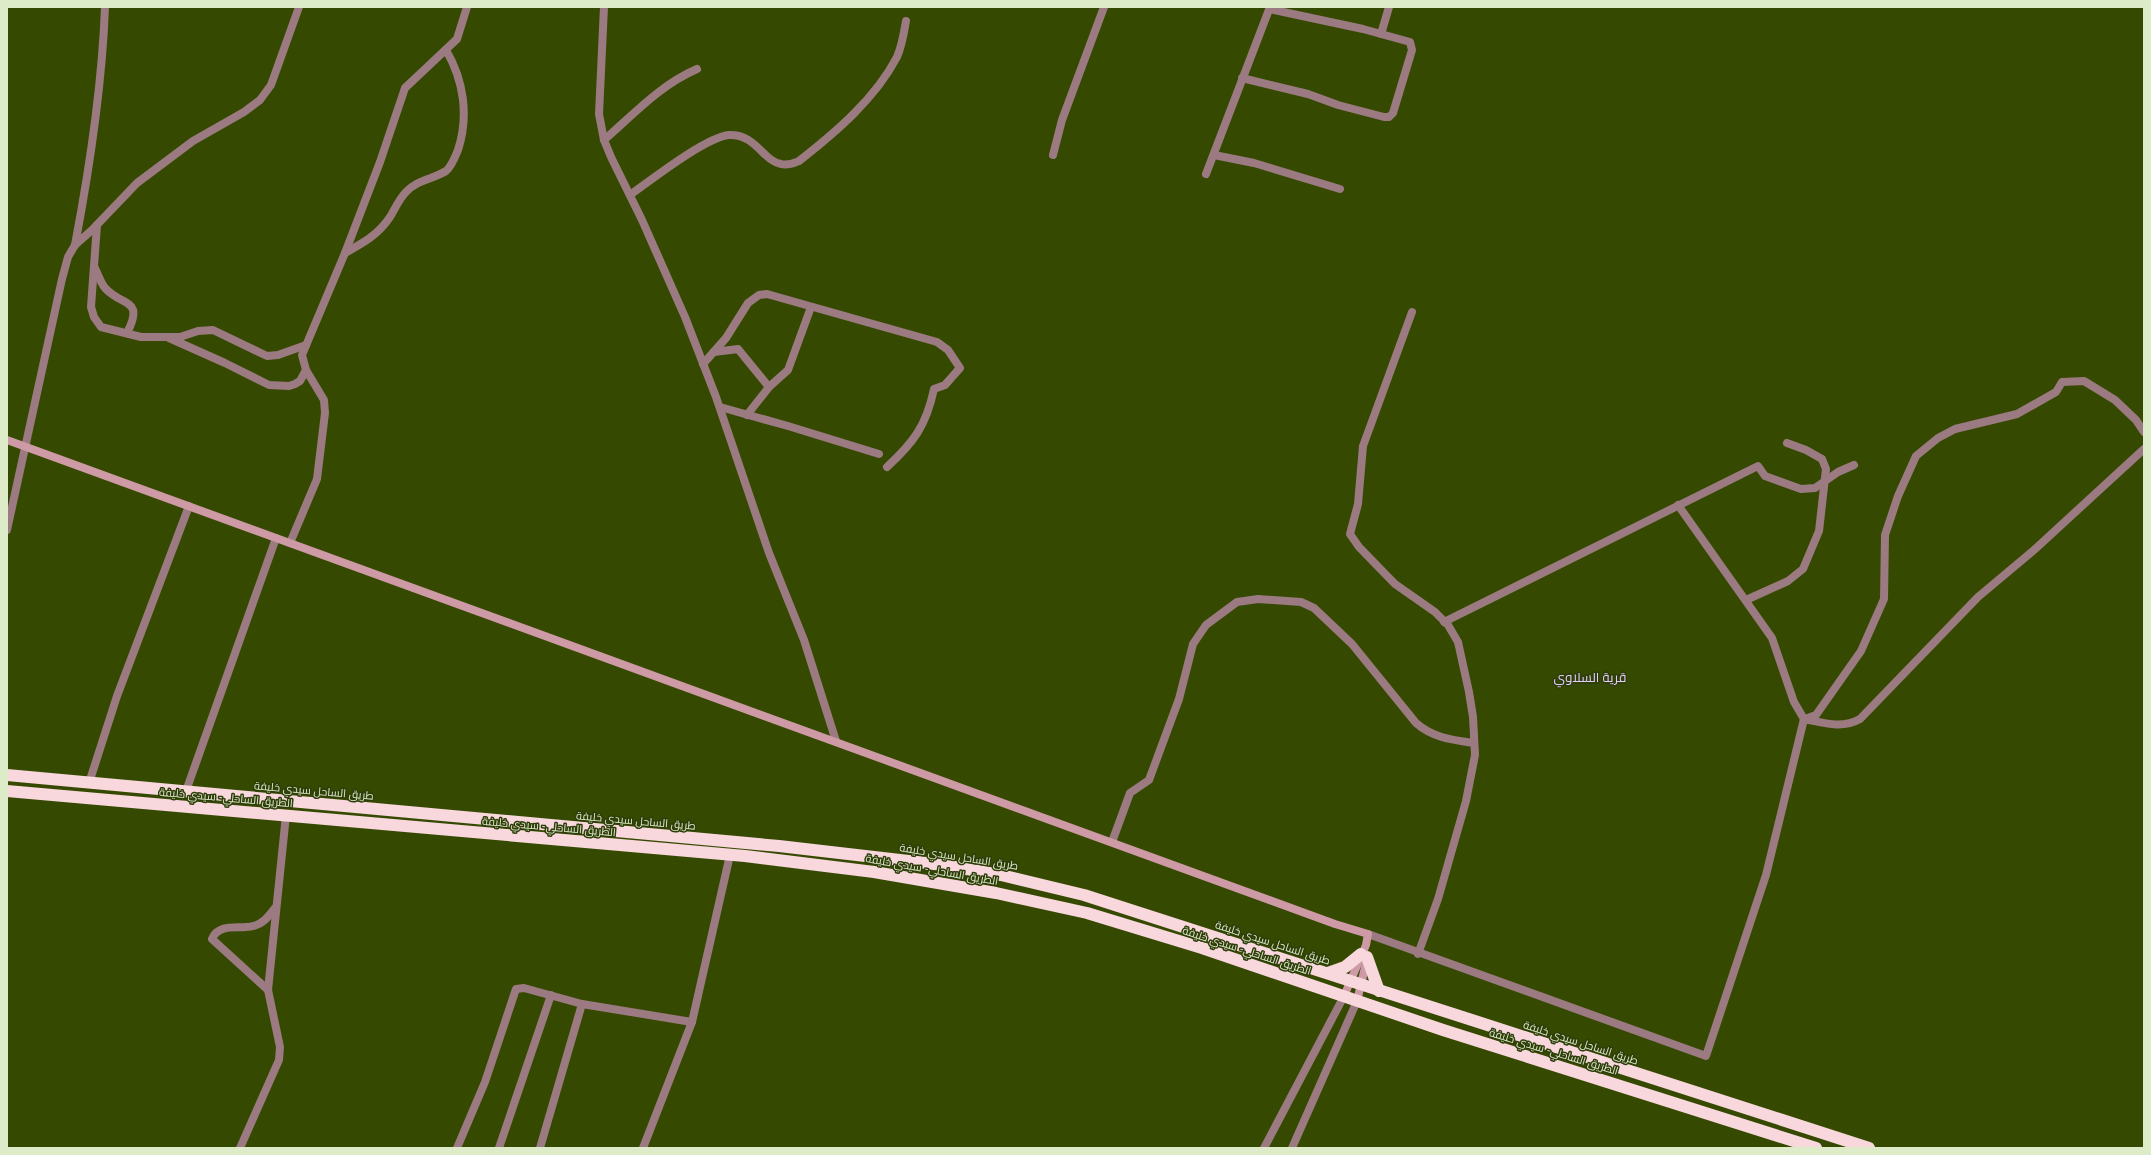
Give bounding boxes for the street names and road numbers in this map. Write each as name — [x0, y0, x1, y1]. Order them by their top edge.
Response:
street label: طريق الساحل سيدي خليفة — [253, 778, 374, 805]
street label: الطريق الساحلي- سيدي خليفة — [158, 785, 293, 812]
street label: طريق الساحل سيدي خليفة — [575, 808, 696, 835]
street label: الطريق الساحلي- سيدي خليفة — [481, 814, 616, 841]
street label: طريق الساحل سيدي خليفة — [898, 840, 1019, 875]
street label: الطريق الساحلي- سيدي خليفة — [864, 851, 999, 890]
street label: طريق الساحل سيدي خليفة — [1213, 917, 1332, 970]
street label: الطريق الساحلي- سيدي خليفة — [1180, 923, 1313, 980]
street label: طريق الساحل سيدي خليفة — [1521, 1017, 1640, 1070]
street label: الطريق الساحلي- سيدي خليفة — [1487, 1025, 1620, 1080]

